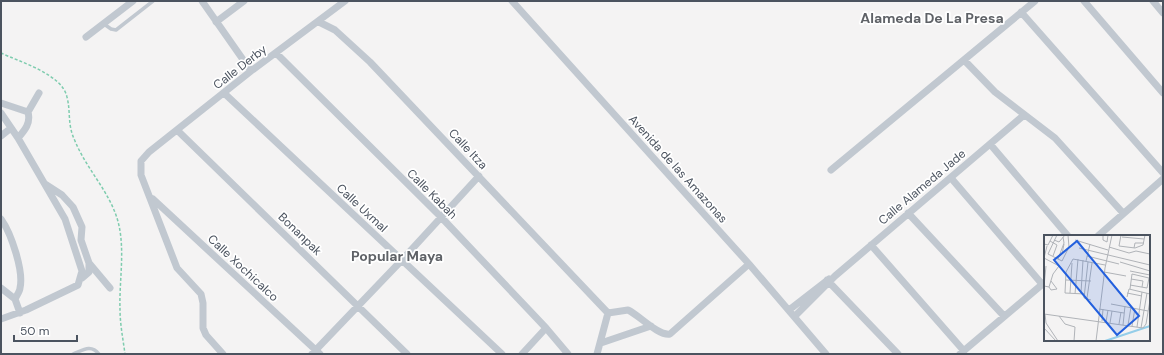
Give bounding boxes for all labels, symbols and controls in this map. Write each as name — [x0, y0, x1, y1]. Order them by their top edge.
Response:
district label: Alameda De La Presa — [860, 9, 1004, 27]
street label: Calle Derby — [210, 41, 270, 93]
street label: Avenida de las Amazonas — [625, 111, 731, 227]
street label: Calle Itza — [445, 125, 491, 173]
street label: Calle Alameda Jade — [875, 146, 969, 228]
street label: Calle Kabah — [403, 165, 461, 223]
street label: Calle Uxmal — [333, 180, 391, 236]
street label: Bonanpak — [275, 209, 325, 259]
street label: Calle Xochicalco — [204, 231, 282, 305]
inset map — [1044, 235, 1150, 341]
district label: Popular Maya — [351, 247, 443, 265]
scale bar — [14, 317, 77, 343]
text: 50 m — [20, 323, 49, 339]

